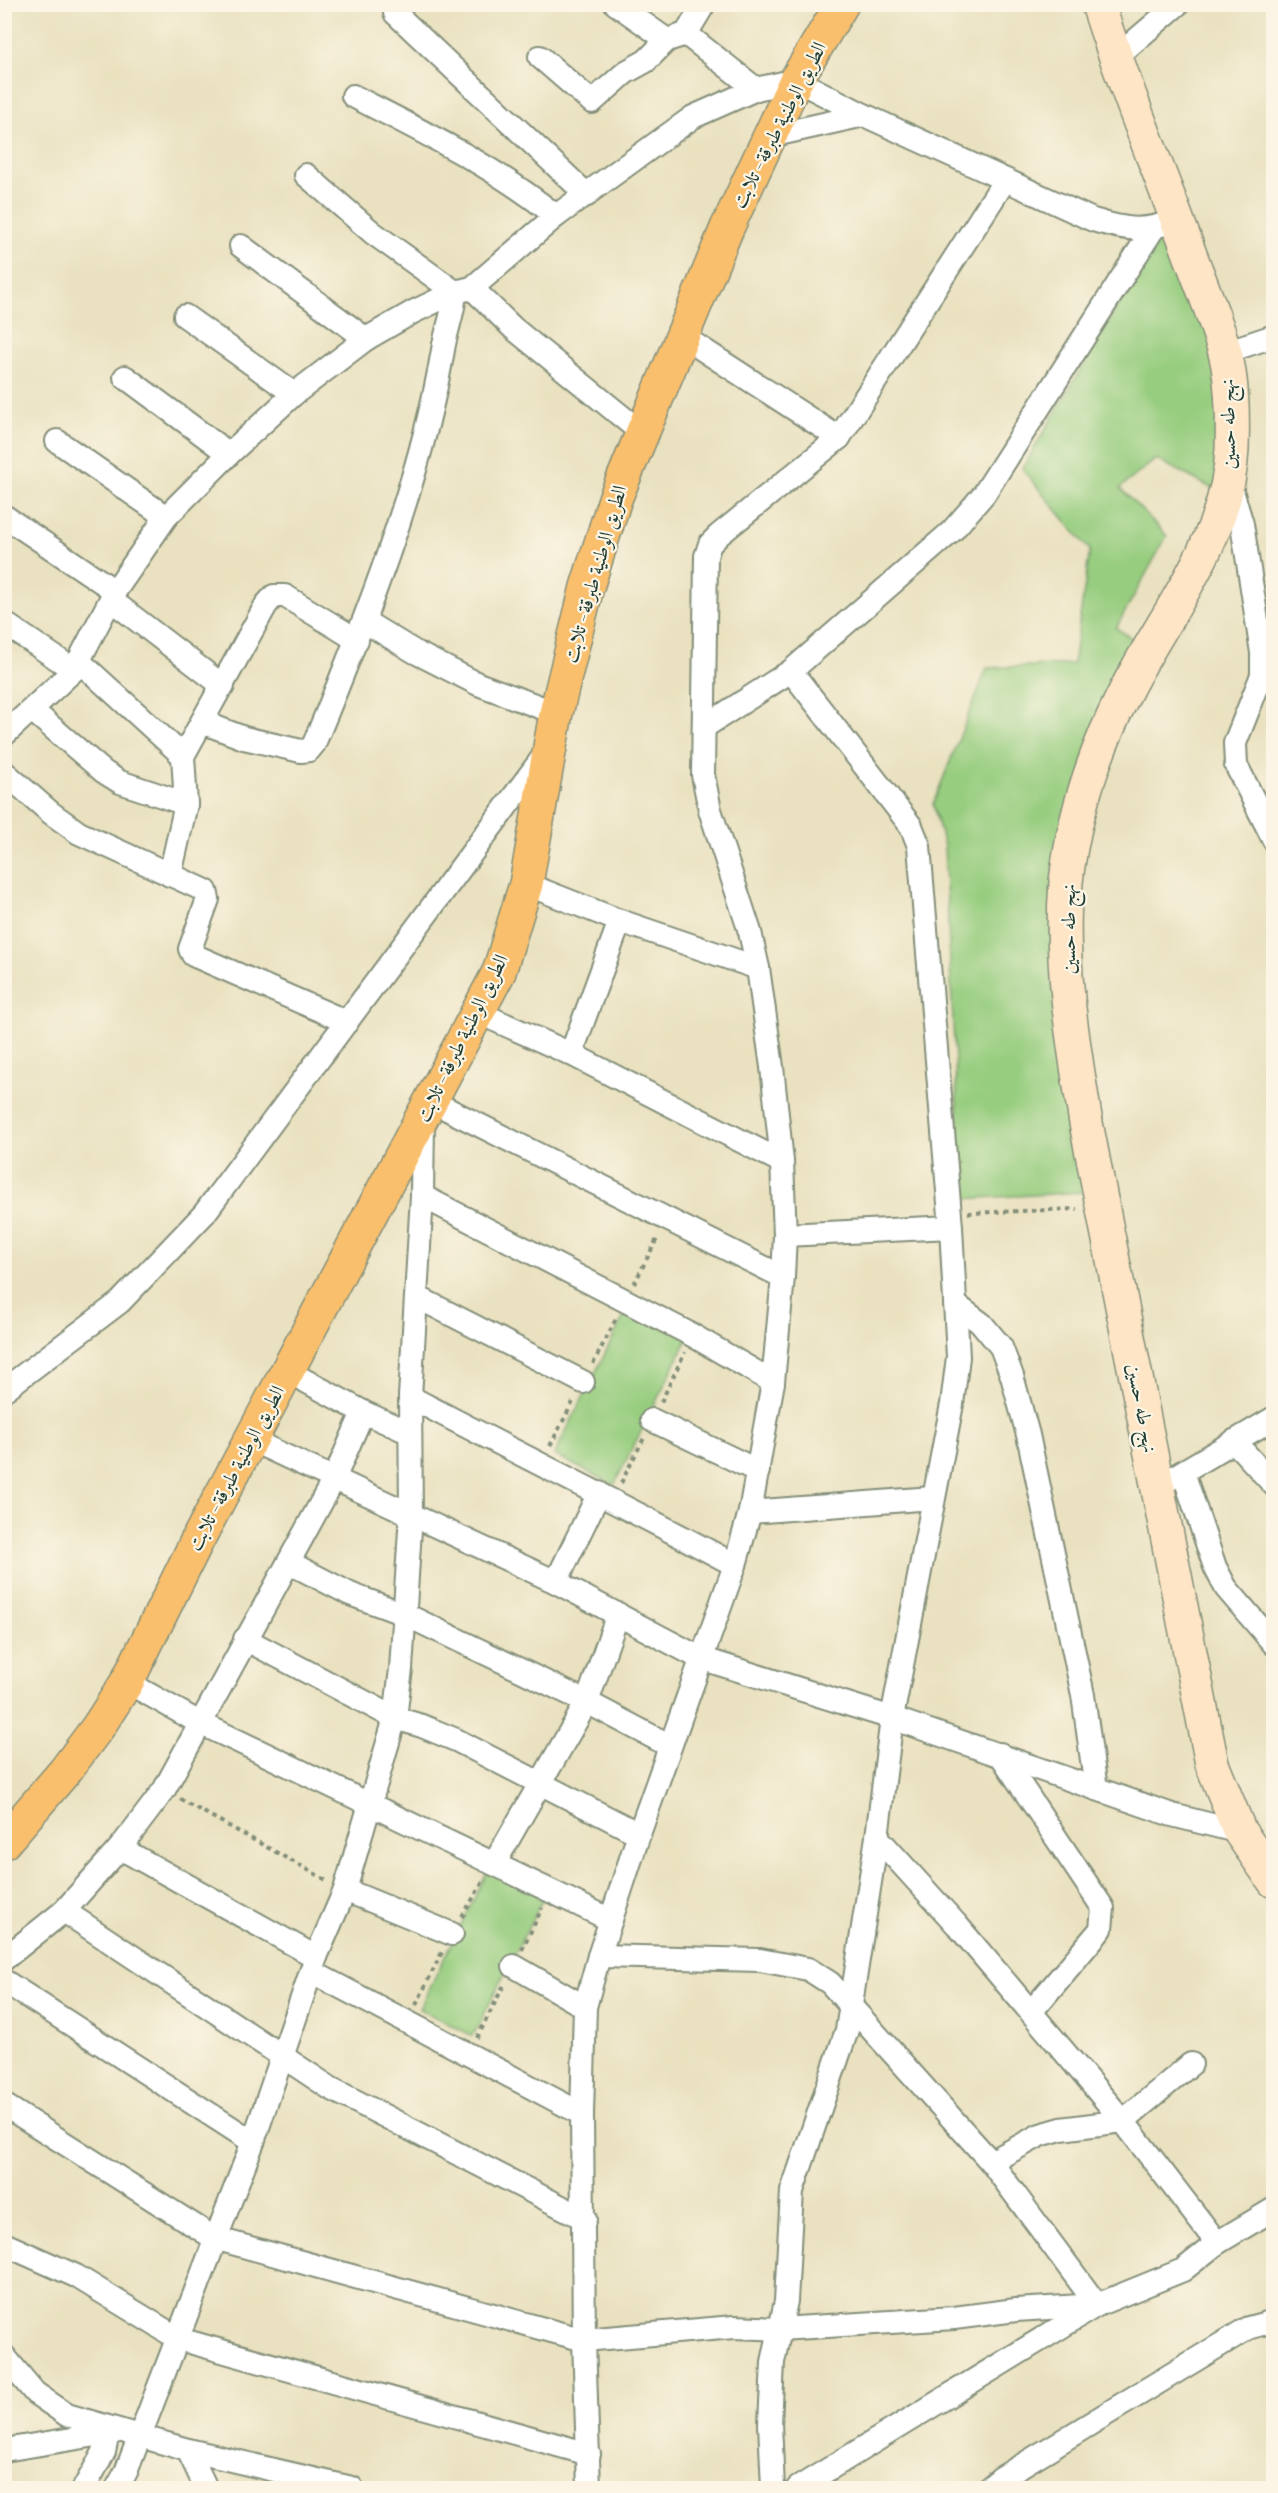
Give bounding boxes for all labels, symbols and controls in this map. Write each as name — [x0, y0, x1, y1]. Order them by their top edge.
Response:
street label: الطريق الوطنية طبرقة - تلابت — [727, 38, 832, 212]
street label: نهج طه حسين — [1216, 378, 1246, 469]
street label: الطريق الوطنية طبرقة - تلابت — [559, 483, 632, 666]
street label: نهج طه حسين — [1057, 884, 1086, 974]
street label: الطريق الوطنية طبرقة - تلابت — [411, 950, 513, 1126]
street label: نهج طه حسين — [1116, 1361, 1162, 1456]
street label: الطريق الوطنية طبرقة - تلابت — [183, 1382, 290, 1555]

